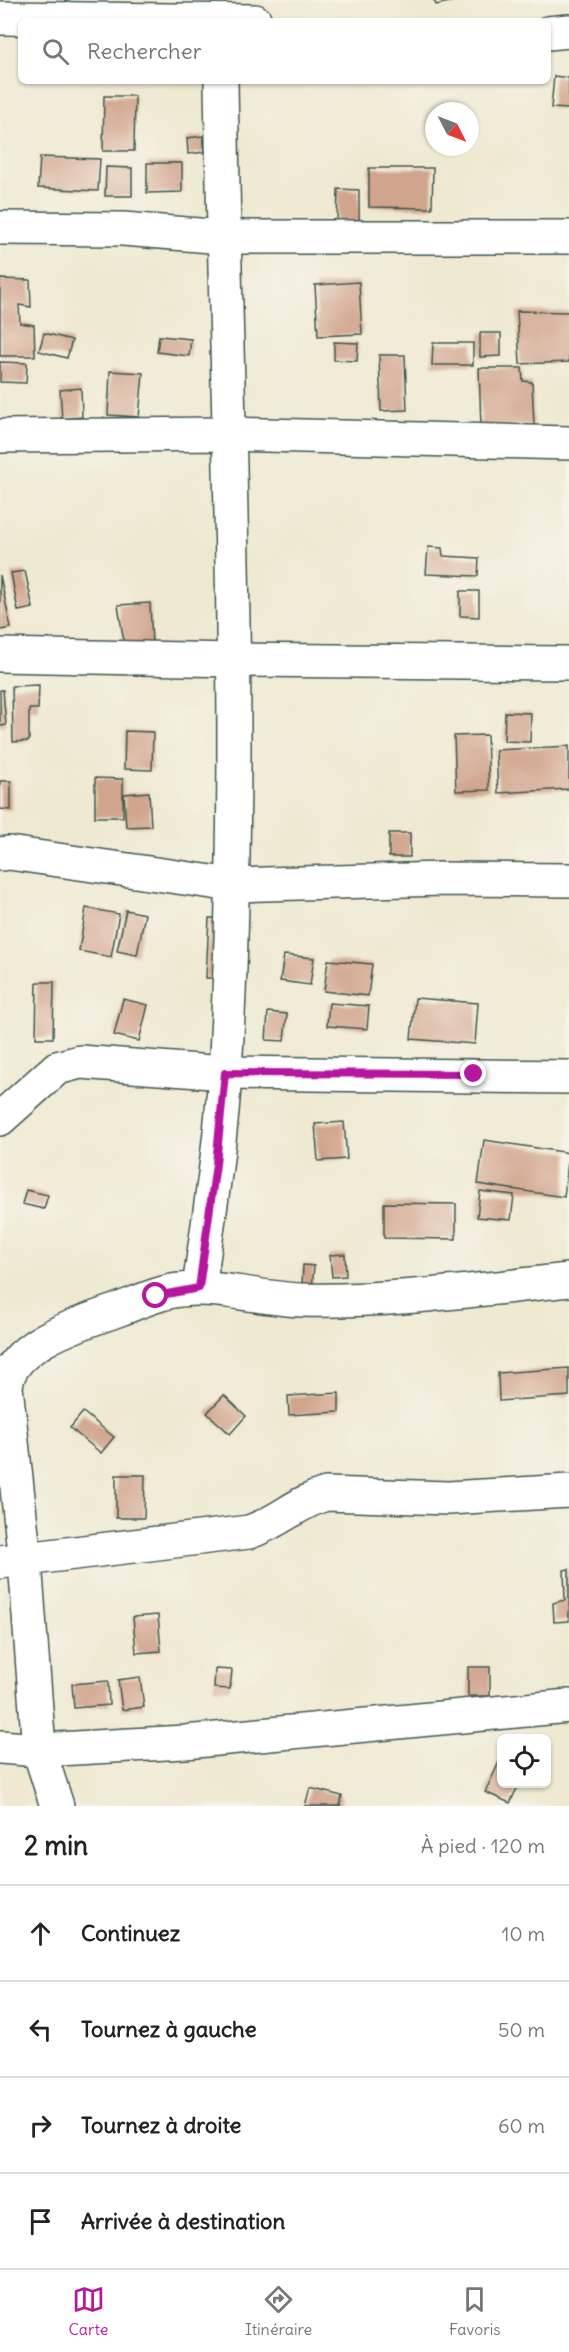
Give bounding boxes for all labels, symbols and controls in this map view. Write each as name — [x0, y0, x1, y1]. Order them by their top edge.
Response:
search box — [18, 18, 551, 84]
icon: search — [39, 35, 72, 68]
text: Rechercher — [87, 37, 202, 65]
north arrow — [425, 102, 479, 156]
route end — [460, 1060, 486, 1086]
route start — [142, 1282, 168, 1308]
map controls — [497, 1734, 551, 1788]
button: locate — [497, 1734, 551, 1788]
text: 2 min — [24, 1829, 88, 1862]
text: À pied · 120 m — [421, 1833, 545, 1858]
icon: ahead — [24, 1917, 57, 1950]
text: Continuez — [81, 1919, 180, 1947]
text: 10 m — [502, 1921, 545, 1946]
icon: left — [24, 2013, 57, 2046]
text: Tournez à gauche — [81, 2015, 257, 2043]
text: 50 m — [498, 2017, 545, 2042]
icon: right — [24, 2109, 57, 2142]
text: Tournez à droite — [81, 2111, 241, 2139]
text: 60 m — [498, 2113, 545, 2138]
icon: arrive — [24, 2205, 57, 2238]
text: Arrivée à destination — [81, 2207, 285, 2235]
tab: Carte — [68, 2283, 108, 2339]
tab: Itinéraire — [245, 2283, 312, 2339]
tab: Favoris — [449, 2283, 501, 2339]

